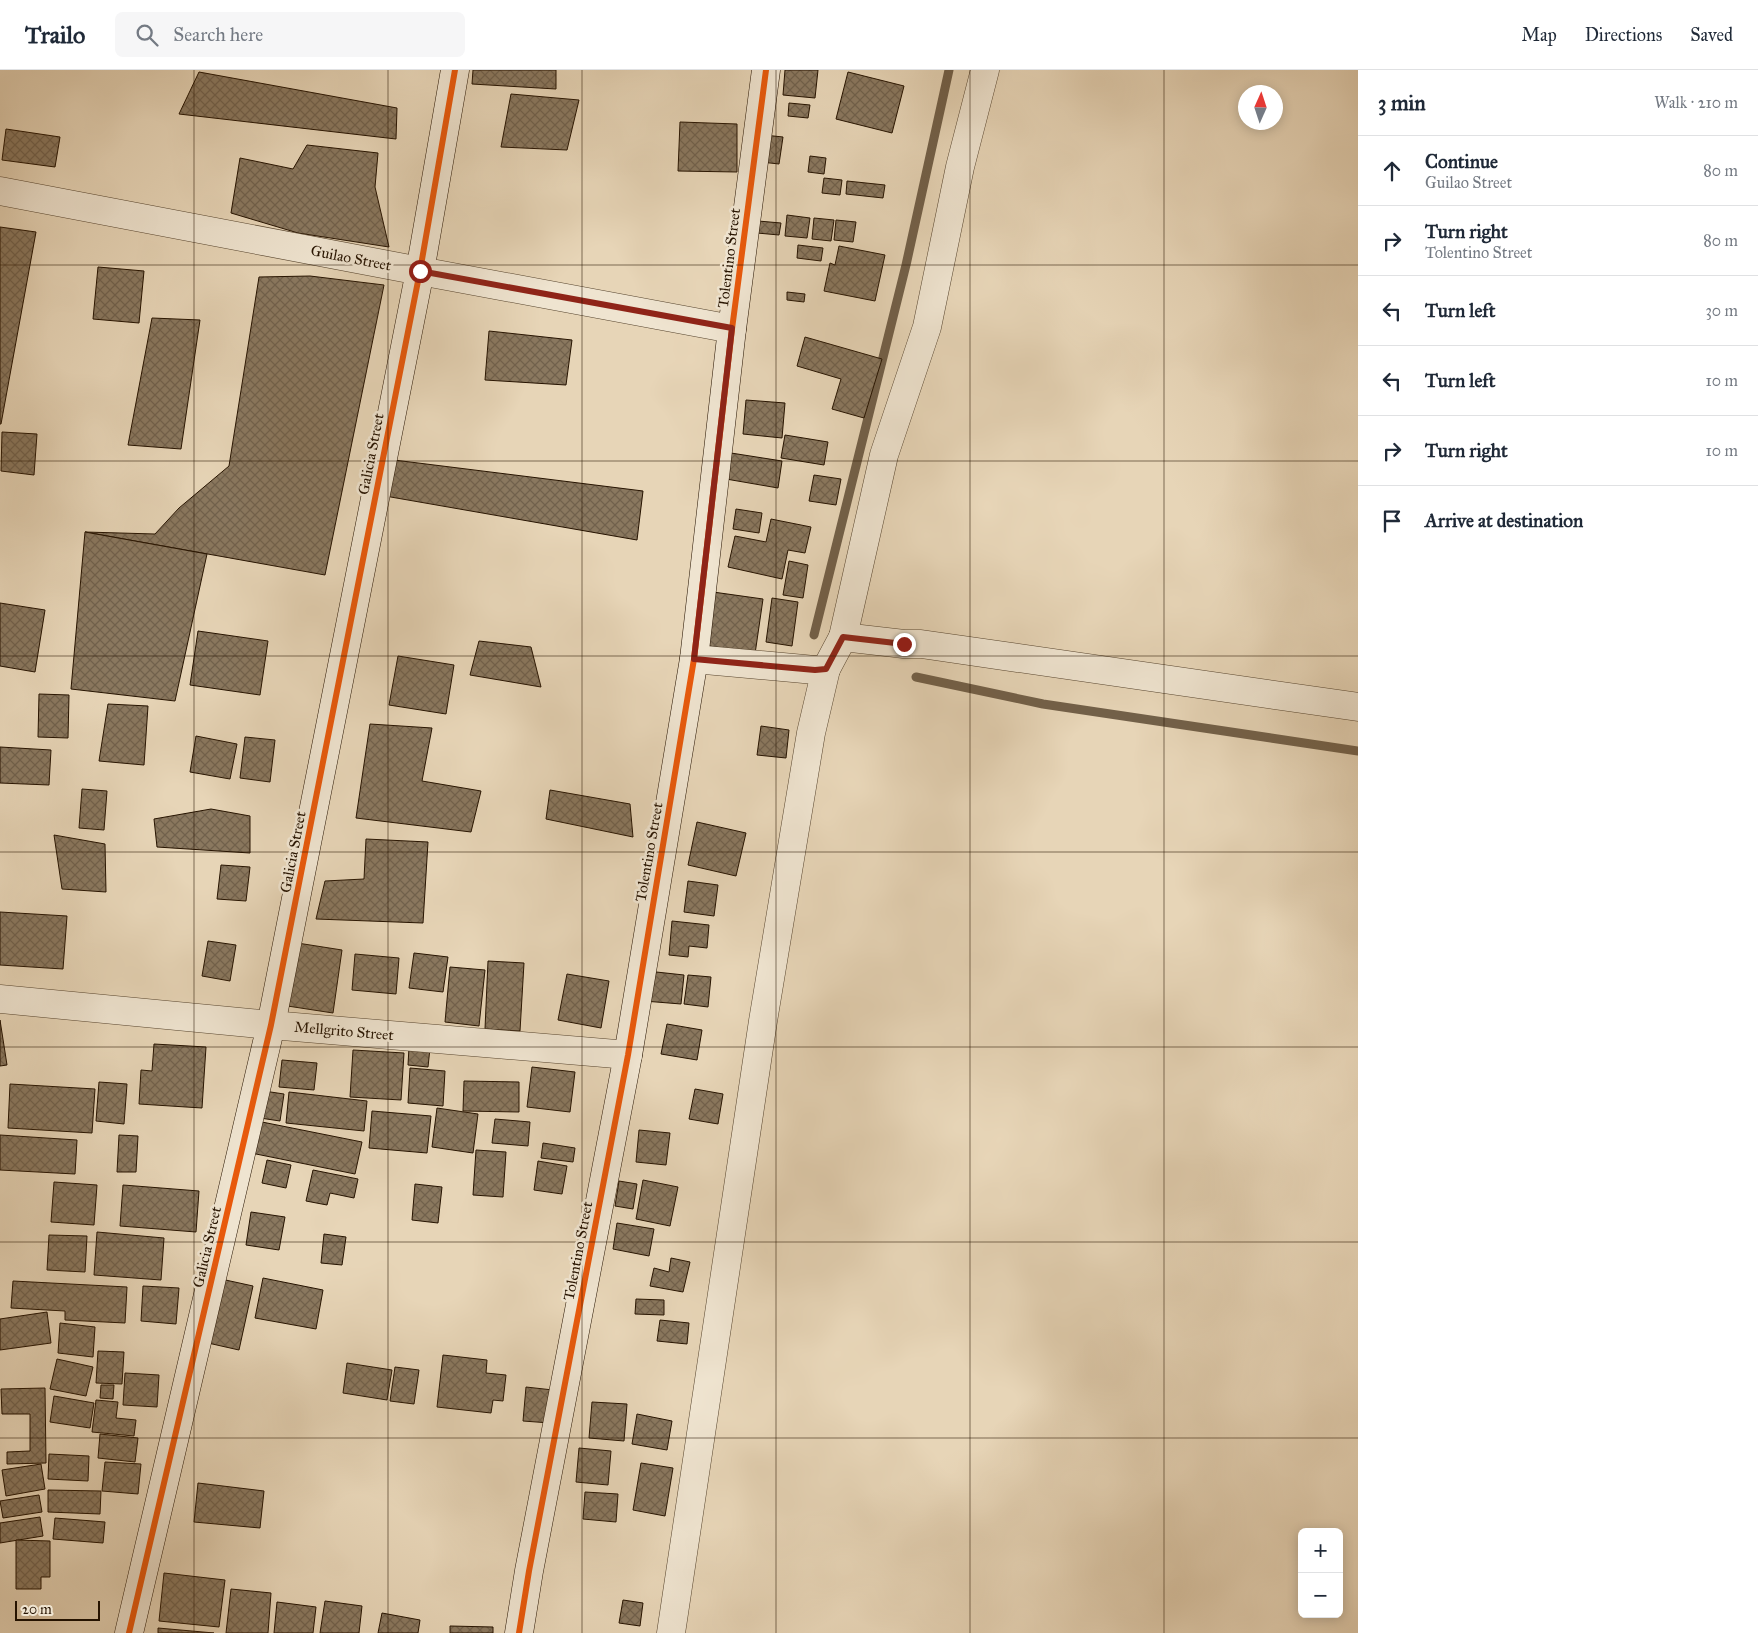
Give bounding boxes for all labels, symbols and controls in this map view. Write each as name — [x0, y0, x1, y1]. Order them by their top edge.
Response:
search box — [115, 12, 465, 57]
text: Trailo — [25, 20, 85, 50]
icon: search — [133, 21, 161, 49]
text: Search here — [173, 23, 263, 46]
text: Map — [1521, 24, 1557, 46]
text: Directions — [1585, 24, 1662, 46]
text: Saved — [1690, 24, 1733, 46]
north arrow — [1238, 85, 1283, 130]
text: 3 min — [1378, 90, 1426, 116]
text: Walk · 210 m — [1654, 93, 1738, 112]
text: Continue — [1425, 150, 1498, 173]
icon: ahead — [1378, 157, 1406, 185]
text: 80 m — [1703, 161, 1738, 180]
text: Guilao Street — [1425, 173, 1512, 192]
street label: Tolentino Street — [714, 206, 744, 309]
text: Turn right — [1425, 220, 1508, 243]
icon: right — [1378, 227, 1406, 255]
text: 80 m — [1703, 231, 1738, 250]
street label: Guilao Street — [309, 241, 393, 275]
text: Tolentino Street — [1425, 243, 1532, 262]
route start — [409, 260, 432, 283]
icon: left — [1378, 297, 1406, 325]
text: Turn left — [1425, 299, 1495, 322]
text: 30 m — [1705, 301, 1738, 320]
icon: left — [1378, 367, 1406, 395]
text: Turn left — [1425, 369, 1495, 392]
text: 10 m — [1706, 371, 1738, 390]
street label: Galicia Street — [354, 411, 388, 496]
icon: right — [1378, 437, 1406, 465]
text: Turn right — [1425, 439, 1508, 462]
text: 10 m — [1706, 441, 1738, 460]
icon: arrive — [1378, 507, 1406, 535]
text: Arrive at destination — [1425, 509, 1583, 532]
route end — [893, 633, 916, 656]
street label: Tolentino Street — [631, 800, 667, 903]
street label: Galicia Street — [276, 809, 310, 894]
street label: Mellgrito Street — [293, 1018, 395, 1044]
street label: Tolentino Street — [560, 1199, 597, 1302]
street label: Galicia Street — [189, 1204, 225, 1289]
map controls — [1298, 1528, 1343, 1618]
button: + — [1298, 1528, 1343, 1573]
button: − — [1298, 1573, 1343, 1618]
scale bar — [15, 1598, 100, 1621]
text: 20 m — [22, 1601, 52, 1618]

